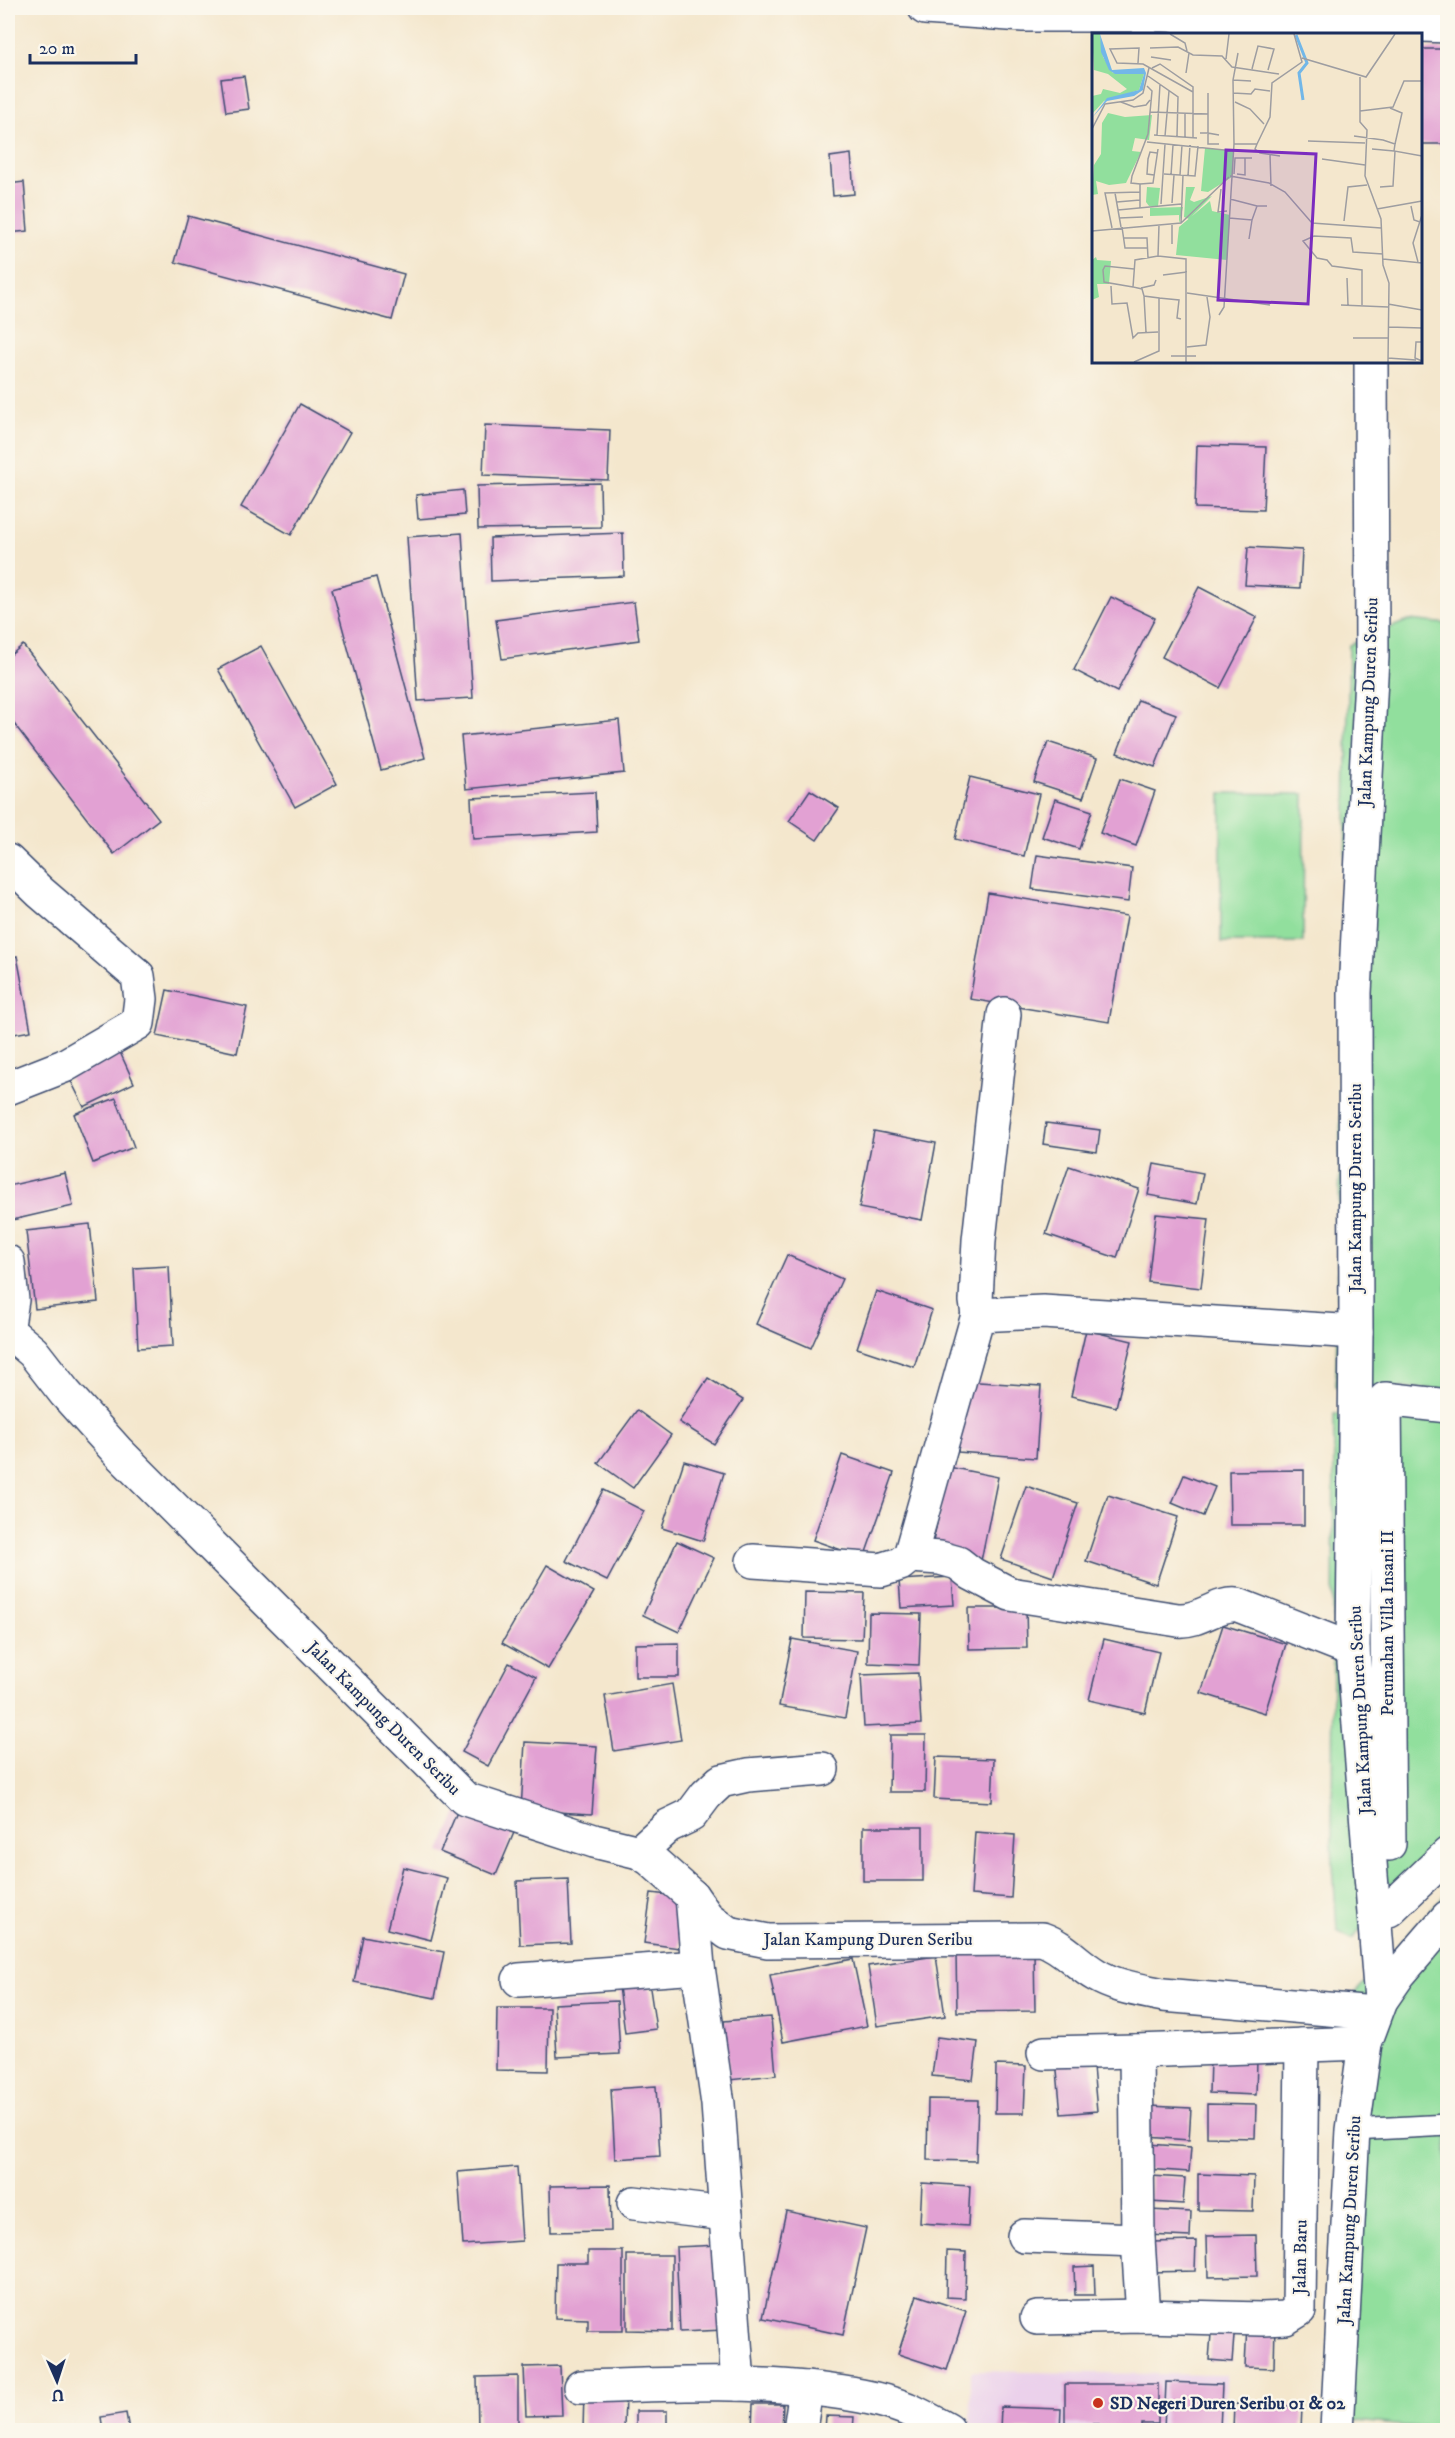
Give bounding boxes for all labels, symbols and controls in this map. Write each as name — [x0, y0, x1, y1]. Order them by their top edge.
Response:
scale bar — [30, 27, 136, 65]
inset map — [1092, 33, 1422, 363]
text: 20 m — [39, 38, 75, 60]
street label: Jalan Kampung Duren Seribu — [1354, 597, 1384, 809]
street label: Jalan Kampung Duren Seribu — [1345, 1083, 1367, 1295]
street label: Perumahan Villa Insani II — [1377, 1530, 1399, 1716]
street label: Jalan Kampung Duren Seribu — [1345, 1605, 1378, 1817]
street label: Jalan Kampung Duren Seribu — [300, 1636, 465, 1801]
street label: Jalan Kampung Duren Seribu — [761, 1929, 973, 1951]
street label: Jalan Kampung Duren Seribu — [1333, 2115, 1366, 2327]
street label: Jalan Baru — [1289, 2219, 1313, 2297]
north arrow — [27, 2351, 87, 2411]
text: U — [50, 2385, 64, 2405]
place label: SD Negeri Duren Seribu 01 & 02 — [1110, 2393, 1346, 2415]
marker: SD Negeri Duren Seribu 01 & 02 — [1091, 2396, 1105, 2410]

